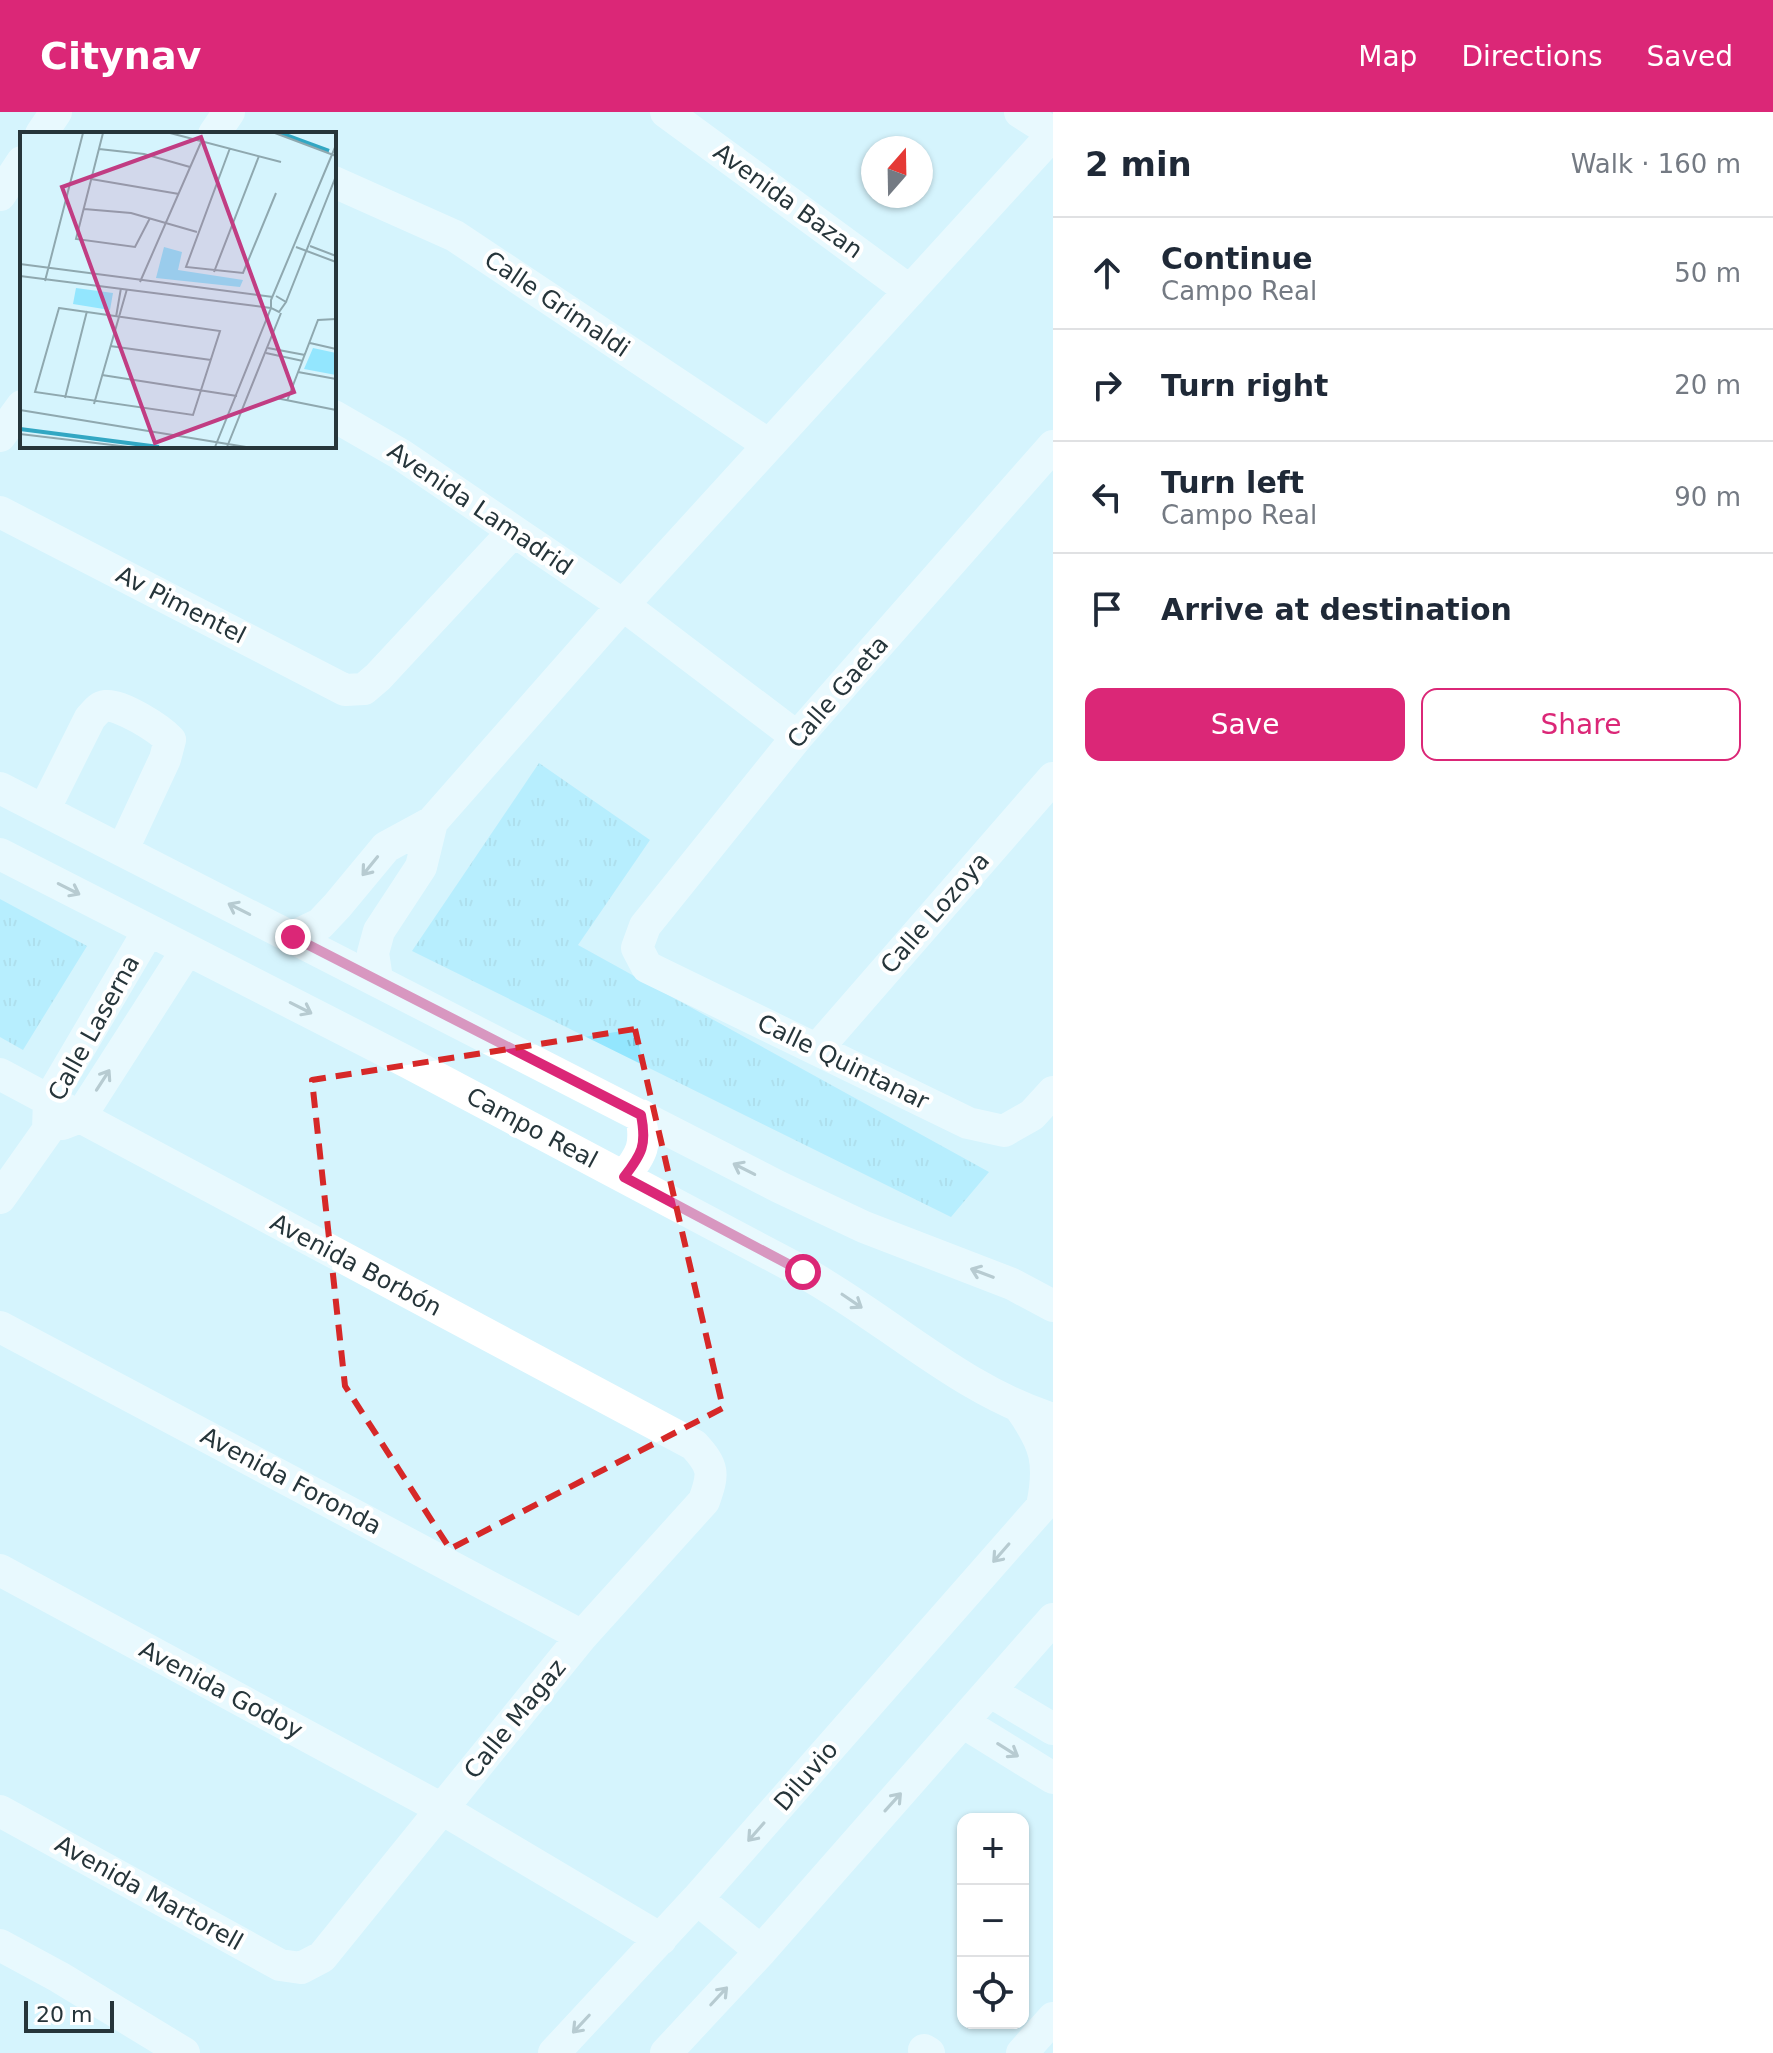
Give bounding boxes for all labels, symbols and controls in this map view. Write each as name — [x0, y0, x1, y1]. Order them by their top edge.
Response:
text: Citynav — [40, 34, 201, 78]
text: Map — [1358, 40, 1417, 73]
text: Directions — [1461, 40, 1602, 73]
text: Saved — [1646, 40, 1733, 73]
inset map — [20, 132, 336, 448]
north arrow — [861, 136, 933, 208]
street label: Avenida Bazan — [708, 138, 868, 264]
text: 2 min — [1085, 144, 1192, 184]
text: Walk · 160 m — [1571, 149, 1741, 179]
text: Continue — [1161, 241, 1313, 276]
street label: Calle Grimaldi — [479, 245, 635, 363]
icon: ahead — [1085, 251, 1129, 295]
text: 50 m — [1674, 258, 1741, 288]
text: Campo Real — [1161, 276, 1317, 306]
icon: right — [1085, 363, 1129, 407]
text: Turn right — [1161, 368, 1328, 403]
text: 20 m — [1674, 370, 1741, 400]
street label: Avenida Lamadrid — [382, 437, 578, 581]
text: Turn left — [1161, 465, 1304, 500]
icon: left — [1085, 475, 1129, 519]
text: 90 m — [1674, 482, 1741, 512]
text: Campo Real — [1161, 500, 1317, 530]
street label: Av Pimentel — [112, 560, 250, 650]
icon: arrive — [1085, 587, 1129, 631]
text: Arrive at destination — [1161, 592, 1512, 627]
street label: Calle Gaeta — [782, 630, 894, 754]
button: Save — [1085, 688, 1405, 761]
button: Share — [1421, 688, 1741, 761]
street label: Calle Lozoya — [875, 847, 995, 979]
one-way arrow — [361, 856, 379, 876]
one-way arrow — [57, 882, 81, 898]
one-way arrow — [228, 901, 252, 916]
route end — [275, 919, 311, 955]
street label: Calle Laserna — [43, 950, 145, 1106]
one-way arrow — [288, 1000, 312, 1016]
street label: Calle Quintanar — [753, 1008, 933, 1116]
one-way arrow — [95, 1070, 112, 1092]
street label: Campo Real — [462, 1082, 602, 1174]
one-way arrow — [733, 1160, 757, 1176]
street label: Avenida Borbón — [266, 1208, 446, 1322]
route start — [785, 1254, 821, 1290]
one-way arrow — [970, 1264, 995, 1279]
one-way arrow — [840, 1293, 862, 1309]
street label: Avenida Foronda — [196, 1422, 386, 1540]
one-way arrow — [993, 1542, 1011, 1562]
street label: Avenida Godoy — [135, 1635, 307, 1745]
street label: Calle Magaz — [458, 1654, 572, 1784]
street label: Diluvio — [768, 1736, 844, 1816]
one-way arrow — [996, 1743, 1019, 1759]
one-way arrow — [884, 1793, 902, 1813]
map controls — [957, 1813, 1029, 2029]
button: + — [957, 1813, 1029, 1885]
one-way arrow — [747, 1822, 765, 1842]
street label: Avenida Martorell — [50, 1830, 248, 1956]
button: − — [957, 1885, 1029, 1957]
button: locate — [957, 1957, 1029, 2029]
one-way arrow — [710, 1986, 729, 2006]
scale bar — [24, 1997, 114, 2033]
text: 20 m — [36, 2002, 92, 2027]
one-way arrow — [571, 2014, 590, 2034]

